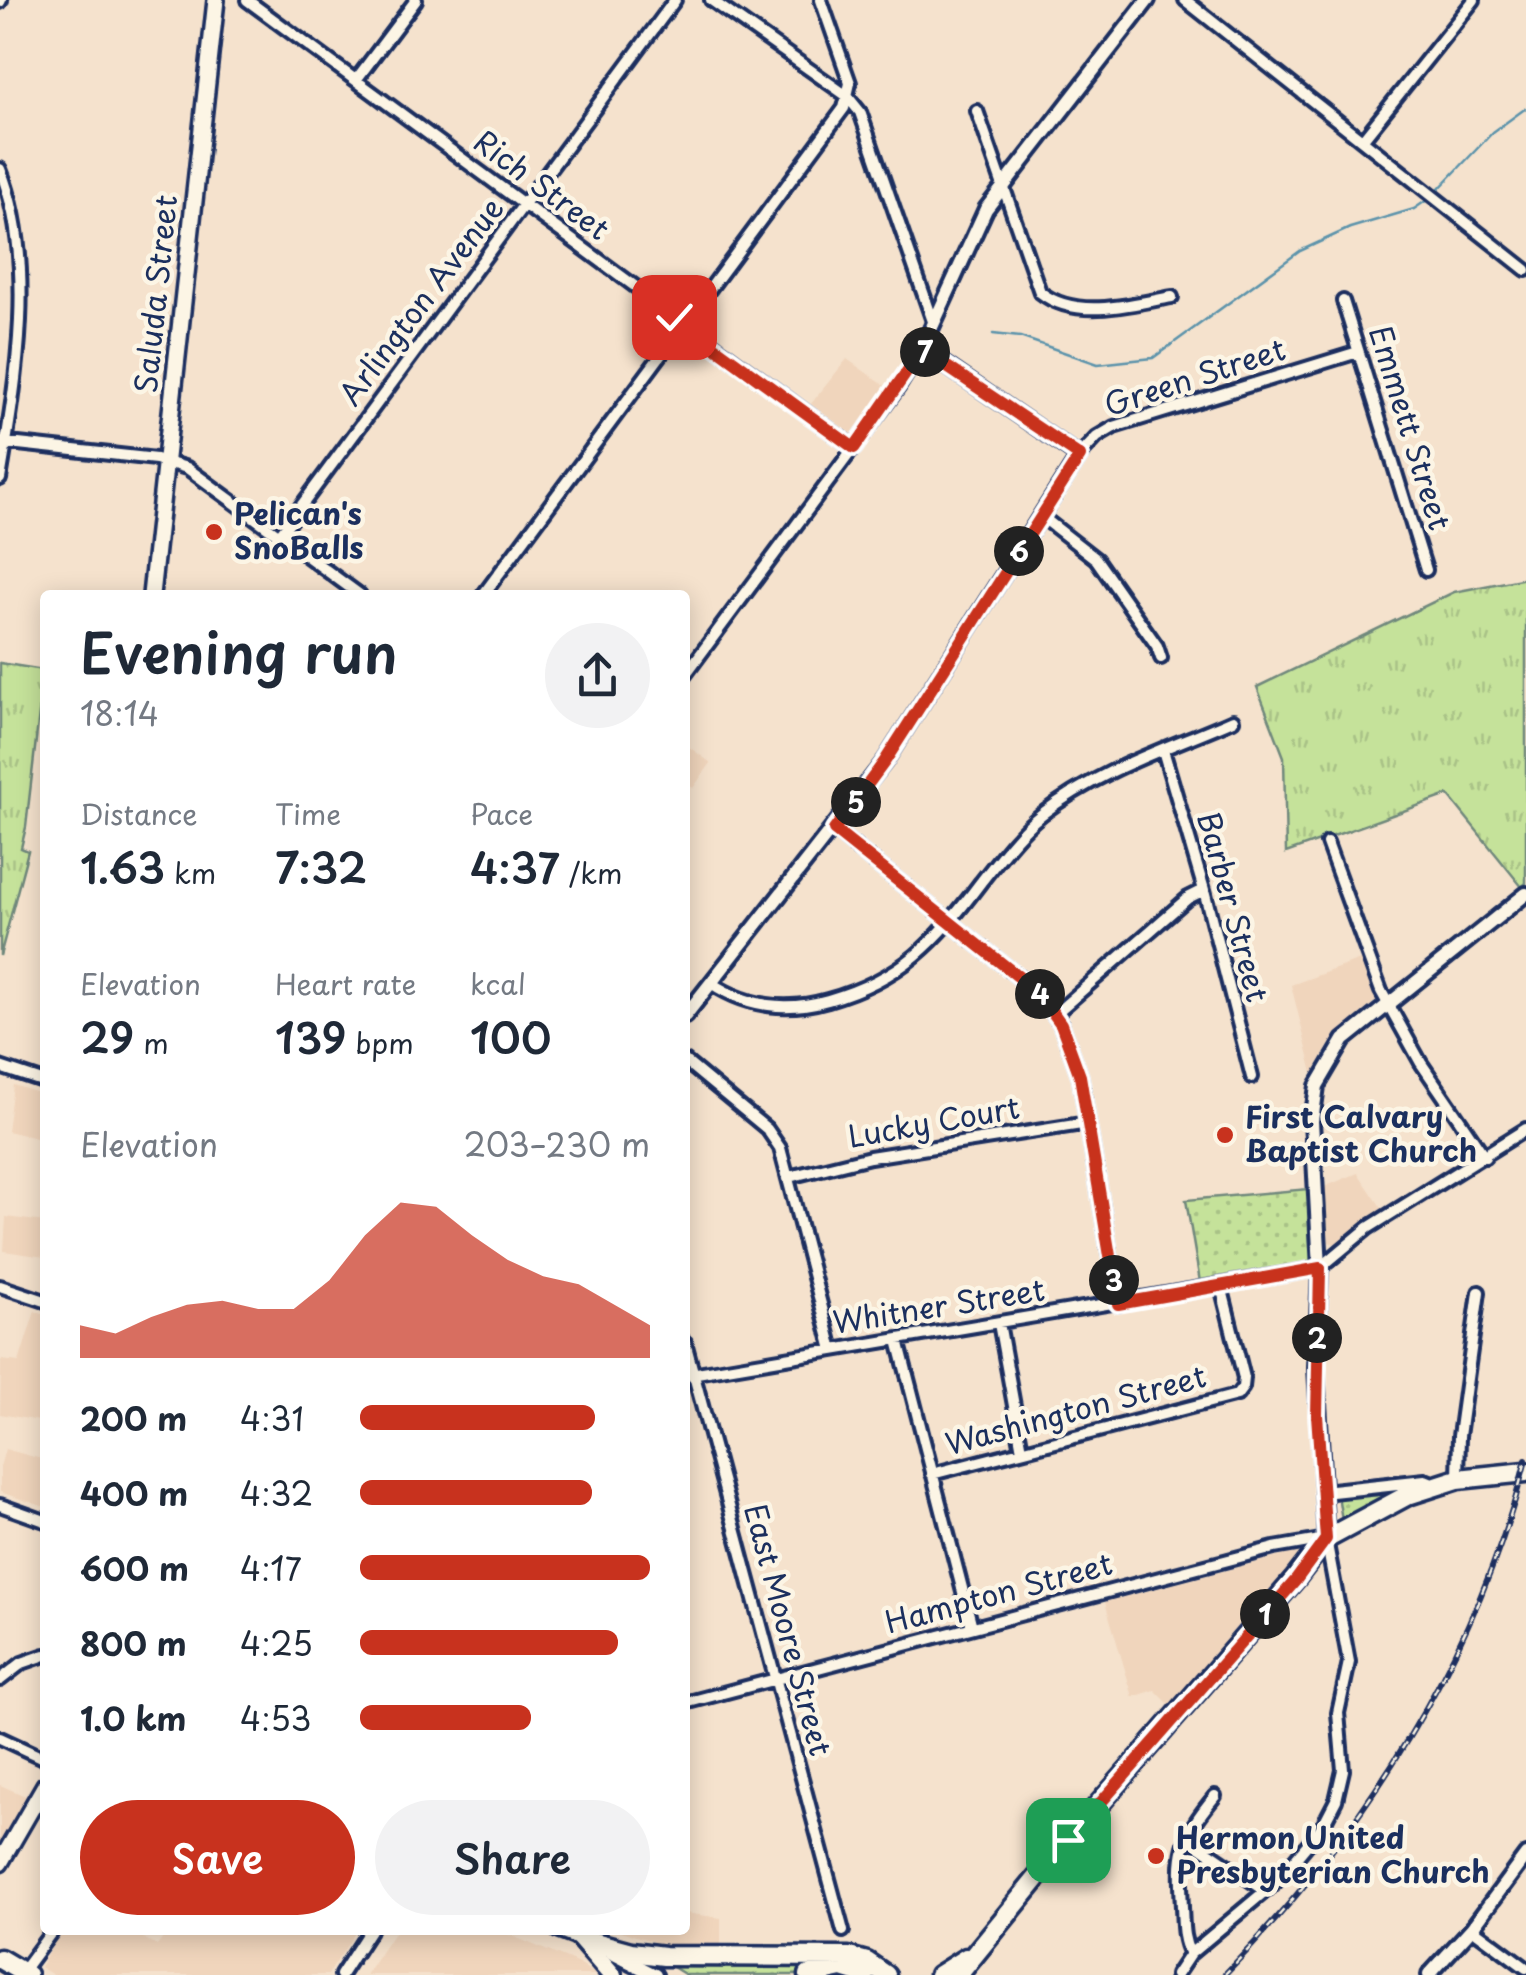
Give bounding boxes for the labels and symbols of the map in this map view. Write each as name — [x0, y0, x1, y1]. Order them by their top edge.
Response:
street label: Rich Street — [465, 118, 620, 250]
street label: Arlington Avenue — [327, 187, 513, 414]
street label: Saluda Street — [122, 193, 187, 395]
pin — [632, 275, 717, 360]
street label: Emmett Street — [1359, 319, 1464, 535]
street label: Green Street — [1098, 325, 1291, 426]
pin: 7 — [900, 327, 950, 377]
place label: Pelican's SnoBalls — [234, 490, 364, 569]
marker: Pelican's SnoBalls — [203, 521, 225, 543]
pin: 6 — [994, 526, 1044, 576]
pin: 5 — [831, 777, 881, 827]
street label: Barber Street — [1187, 806, 1281, 1007]
pin: 4 — [1015, 969, 1065, 1019]
street label: Lucky Court — [844, 1083, 1023, 1158]
place label: First Calvary Baptist Church — [1245, 1093, 1477, 1172]
marker: First Calvary Baptist Church — [1214, 1124, 1236, 1146]
pin: 3 — [1089, 1255, 1139, 1305]
street label: Whitner Street — [829, 1266, 1048, 1343]
pin: 2 — [1292, 1313, 1342, 1363]
street label: Washington Street — [940, 1352, 1211, 1465]
street label: East Moore Street — [734, 1498, 845, 1760]
street label: Hampton Street — [880, 1540, 1117, 1644]
pin: 1 — [1240, 1589, 1290, 1639]
pin — [1026, 1798, 1111, 1883]
place label: Hermon United Presbyterian Church — [1176, 1814, 1490, 1893]
marker: Hermon United Presbyterian Church — [1145, 1845, 1167, 1867]

